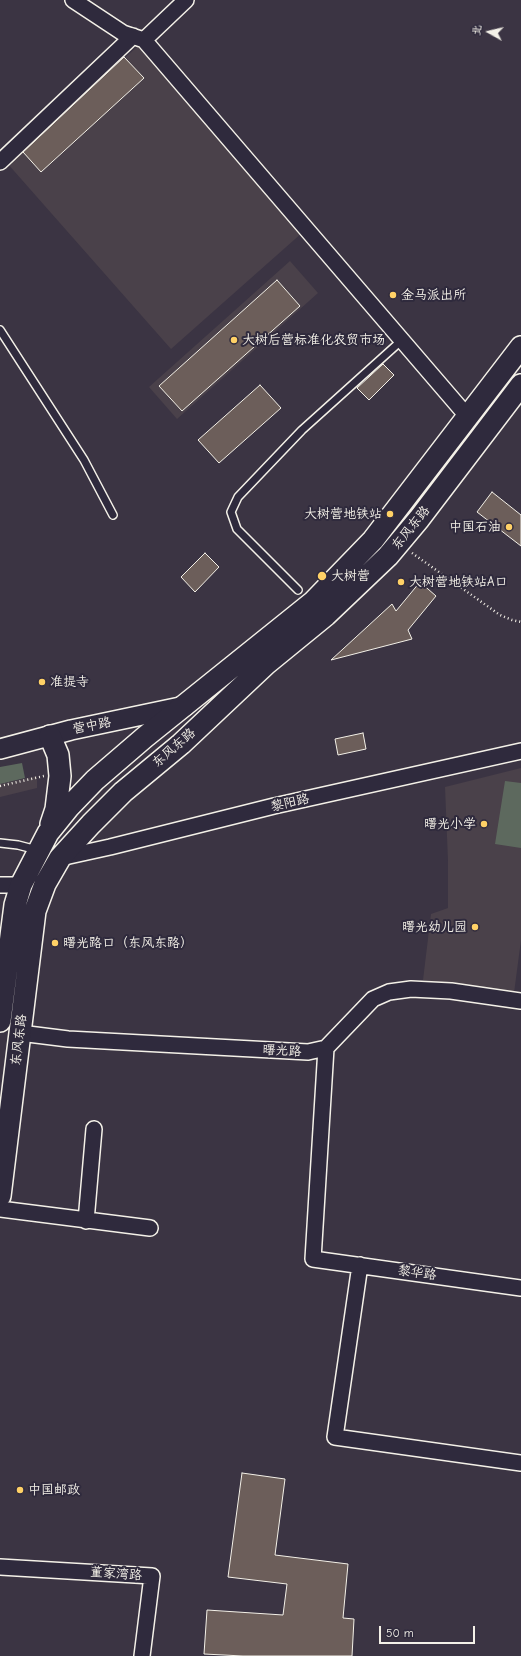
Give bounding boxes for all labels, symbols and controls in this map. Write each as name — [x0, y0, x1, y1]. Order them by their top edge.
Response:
north arrow — [469, 12, 509, 52]
text: 北 — [469, 24, 484, 37]
place label: 金马派出所 — [401, 287, 466, 303]
marker: 金马派出所 — [388, 290, 398, 300]
place label: 大树后营标准化农贸市场 — [242, 332, 385, 348]
marker: 大树后营标准化农贸市场 — [229, 335, 239, 345]
street label: 东风东路 — [389, 503, 433, 553]
place label: 大树营地铁站 — [304, 506, 382, 522]
marker: 大树营地铁站 — [385, 509, 395, 519]
place label: 中国石油 — [449, 519, 501, 535]
marker: 中国石油 — [504, 522, 514, 532]
place label: 大树营 — [331, 568, 370, 584]
marker: 大树营 — [316, 570, 328, 582]
place label: 大树营地铁站A口 — [409, 574, 508, 590]
marker: 大树营地铁站A口 — [396, 577, 406, 587]
place label: 准提寺 — [50, 674, 89, 690]
marker: 准提寺 — [37, 677, 47, 687]
street label: 营中路 — [71, 715, 113, 737]
street label: 东风东路 — [149, 725, 199, 771]
street label: 黎阳路 — [269, 791, 311, 815]
place label: 曙光小学 — [424, 816, 476, 832]
marker: 曙光小学 — [479, 819, 489, 829]
place label: 曙光幼儿园 — [402, 919, 467, 935]
marker: 曙光幼儿园 — [470, 922, 480, 932]
place label: 曙光路口（东风东路） — [63, 935, 193, 951]
marker: 曙光路口（东风东路） — [50, 938, 60, 948]
street label: 东风东路 — [8, 1013, 30, 1067]
street label: 曙光路 — [262, 1042, 302, 1060]
street label: 黎华路 — [397, 1263, 437, 1283]
place label: 中国邮政 — [28, 1482, 80, 1498]
marker: 中国邮政 — [15, 1485, 25, 1495]
street label: 董家湾路 — [90, 1564, 142, 1584]
scale bar — [381, 1618, 477, 1644]
text: 50 m — [386, 1626, 414, 1640]

